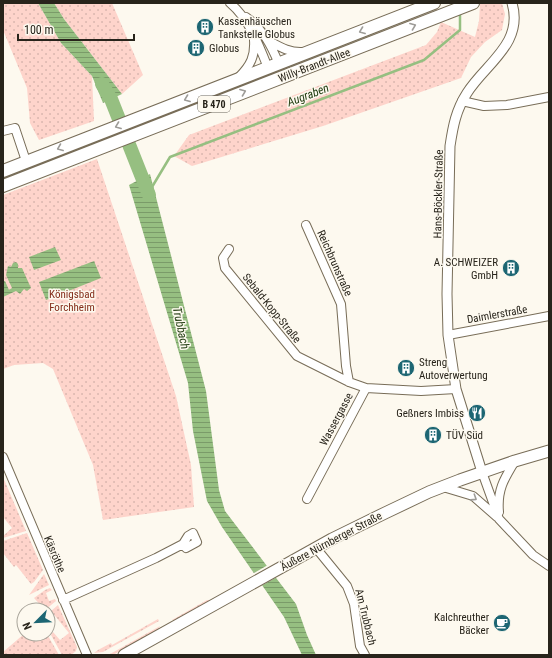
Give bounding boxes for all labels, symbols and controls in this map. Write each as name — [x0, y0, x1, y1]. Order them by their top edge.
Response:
place label: Kassenhäuschen Tankstelle Globus — [218, 15, 295, 41]
scale bar — [18, 16, 134, 42]
building icon: Kassenhäuschen Tankstelle Globus — [195, 17, 215, 37]
text: 100 m — [24, 23, 54, 37]
one-way arrow — [409, 23, 416, 31]
one-way arrow — [359, 26, 367, 34]
building icon: Globus — [186, 38, 206, 58]
place label: Globus — [209, 42, 239, 55]
street label: Willy-Brandt-Allee — [276, 46, 352, 85]
water label: Augraben — [284, 80, 331, 110]
one-way arrow — [240, 89, 247, 97]
one-way arrow — [184, 94, 191, 102]
road number: B 470 — [198, 96, 230, 112]
one-way arrow — [114, 121, 121, 129]
one-way arrow — [56, 144, 63, 152]
street label: Hans-Böckler-Straße — [431, 150, 446, 238]
street label: Reichbrunstraße — [314, 228, 355, 298]
place label: A. SCHWEIZER GmbH — [434, 256, 498, 282]
building icon: A. SCHWEIZER GmbH — [501, 258, 521, 278]
street label: Sebald-Kopp-Straße — [240, 271, 304, 346]
park label: Königsbad Forchheim — [49, 288, 95, 314]
street label: Daimlerstraße — [466, 303, 528, 326]
water label: Trubbach — [170, 306, 192, 351]
place label: Streng Autoverwertung — [419, 356, 488, 382]
building icon: Streng Autoverwertung — [396, 358, 416, 378]
street label: Wassergasse — [317, 391, 356, 448]
restaurant icon: Geßners Imbiss — [467, 403, 487, 423]
place label: Geßners Imbiss — [396, 407, 464, 420]
building icon: TÜV Süd — [423, 425, 443, 445]
place label: TÜV Süd — [446, 429, 483, 442]
one-way arrow — [470, 493, 477, 501]
street label: Äußere Nürnberger Straße — [278, 509, 384, 574]
street label: Käsröthe — [41, 534, 68, 575]
street label: Am Trubbach — [352, 588, 379, 647]
north arrow — [16, 602, 56, 642]
place label: Kalchreuther Bäcker — [434, 611, 490, 637]
cafe icon: Kalchreuther Bäcker — [492, 613, 512, 633]
text: N — [20, 620, 35, 632]

